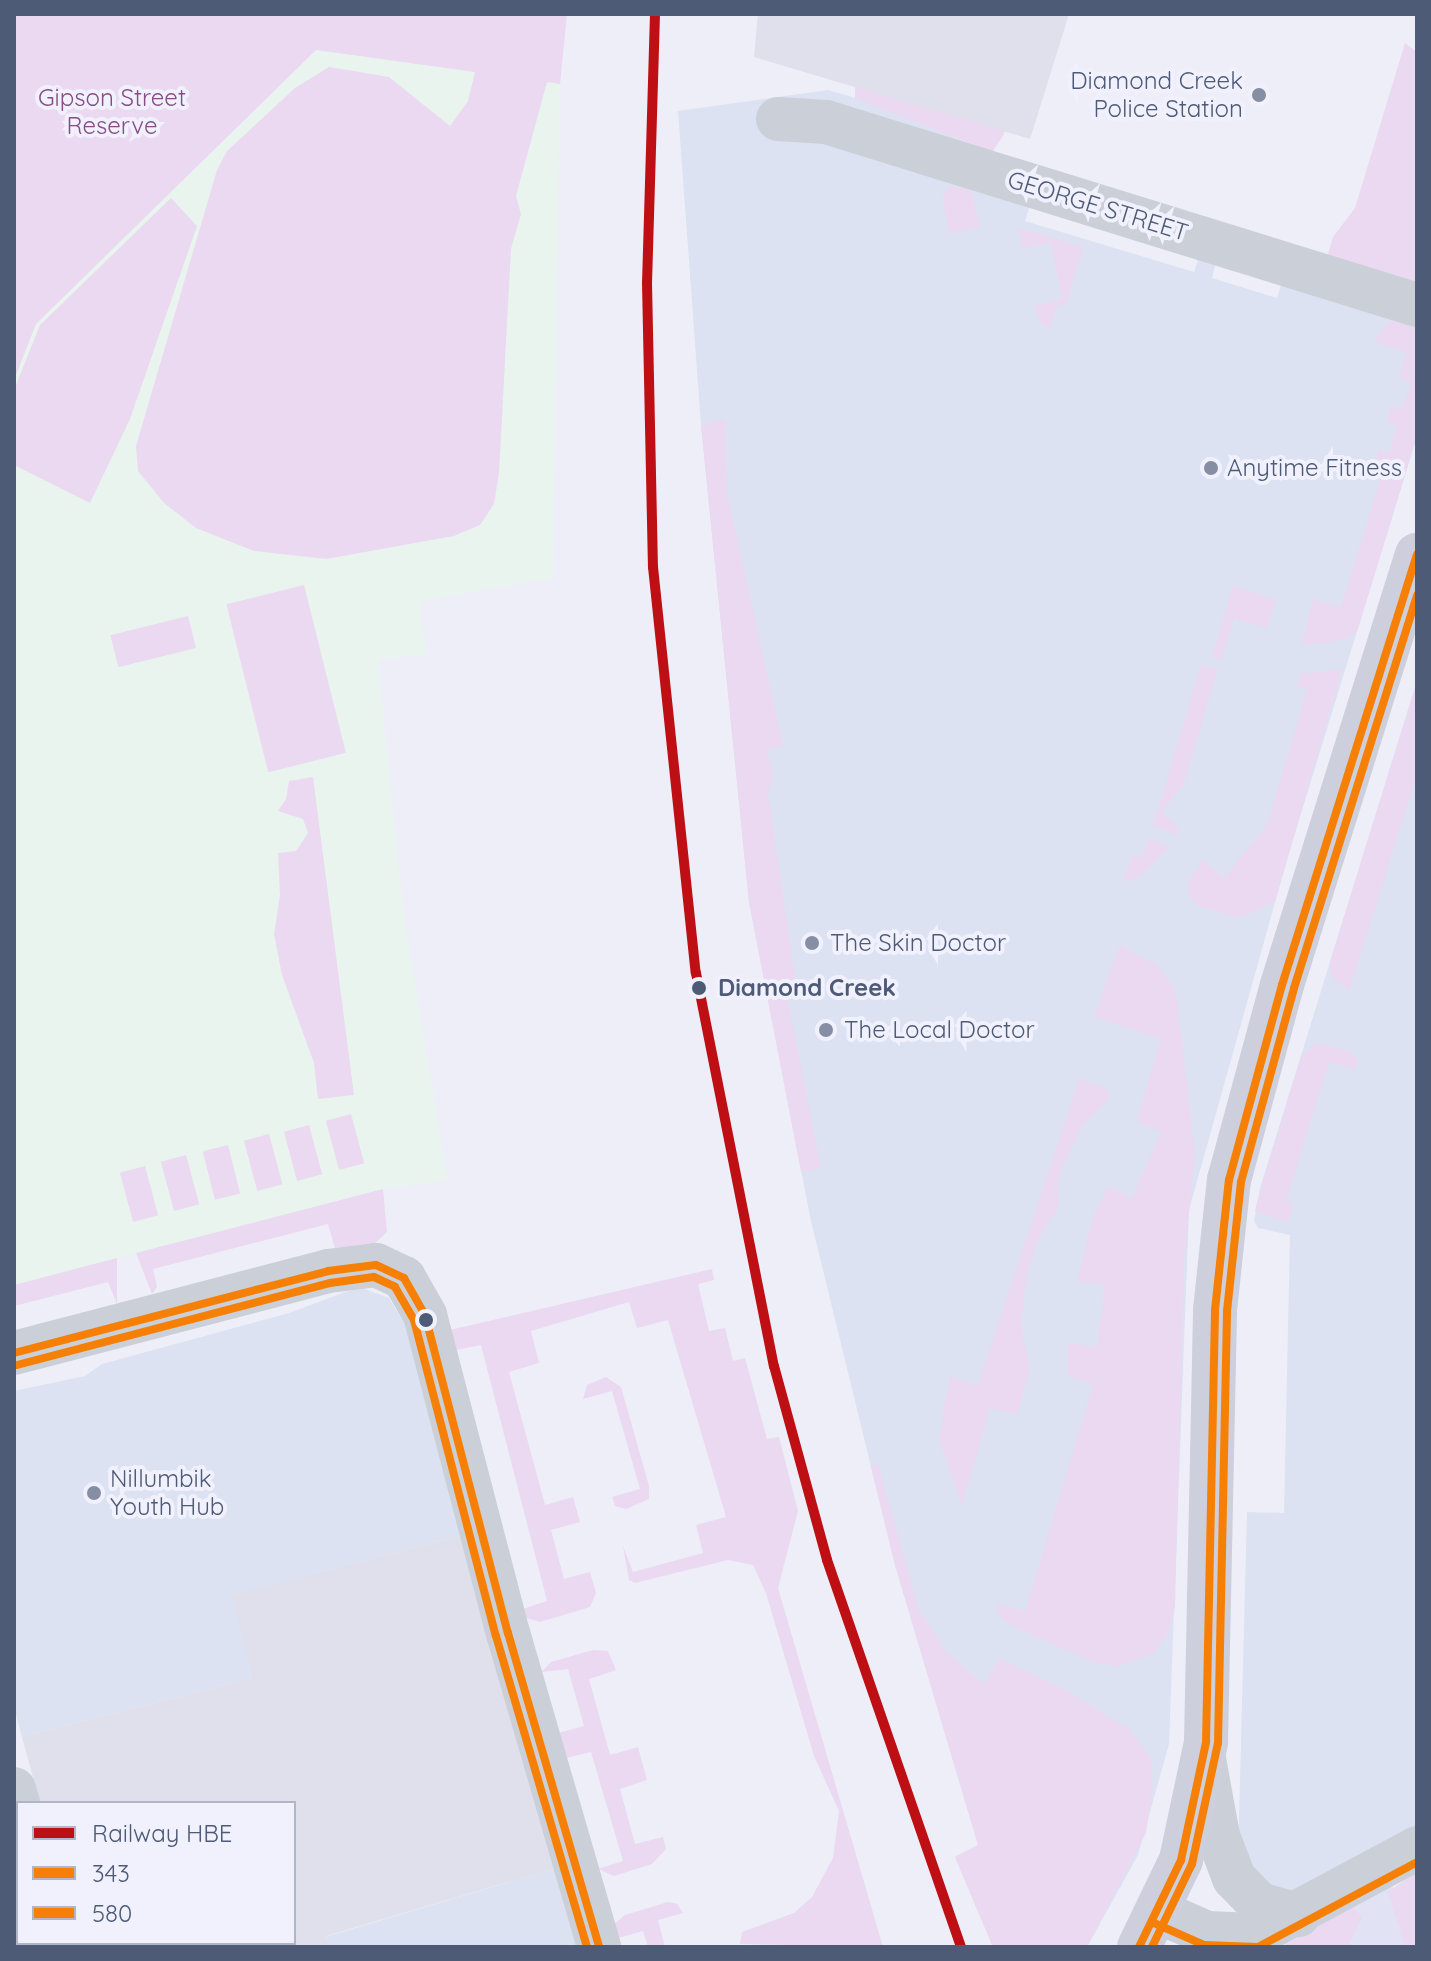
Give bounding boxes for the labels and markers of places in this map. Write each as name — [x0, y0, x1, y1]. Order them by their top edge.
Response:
place label: Diamond Creek Police Station — [1070, 67, 1243, 123]
marker: Diamond Creek Police Station — [1250, 86, 1268, 104]
place label: Anytime Fitness — [1227, 454, 1402, 482]
marker: Anytime Fitness — [1202, 459, 1220, 477]
place label: The Skin Doctor — [830, 929, 1006, 957]
marker: The Skin Doctor — [801, 932, 823, 954]
place label: Diamond Creek — [718, 974, 896, 1002]
marker: Diamond Creek — [687, 976, 711, 1000]
place label: The Local Doctor — [844, 1016, 1035, 1044]
marker: The Local Doctor — [815, 1019, 837, 1041]
unlabelled marker — [418, 1312, 434, 1328]
place label: Nillumbik Youth Hub — [110, 1465, 224, 1521]
marker: Nillumbik Youth Hub — [85, 1484, 103, 1502]

